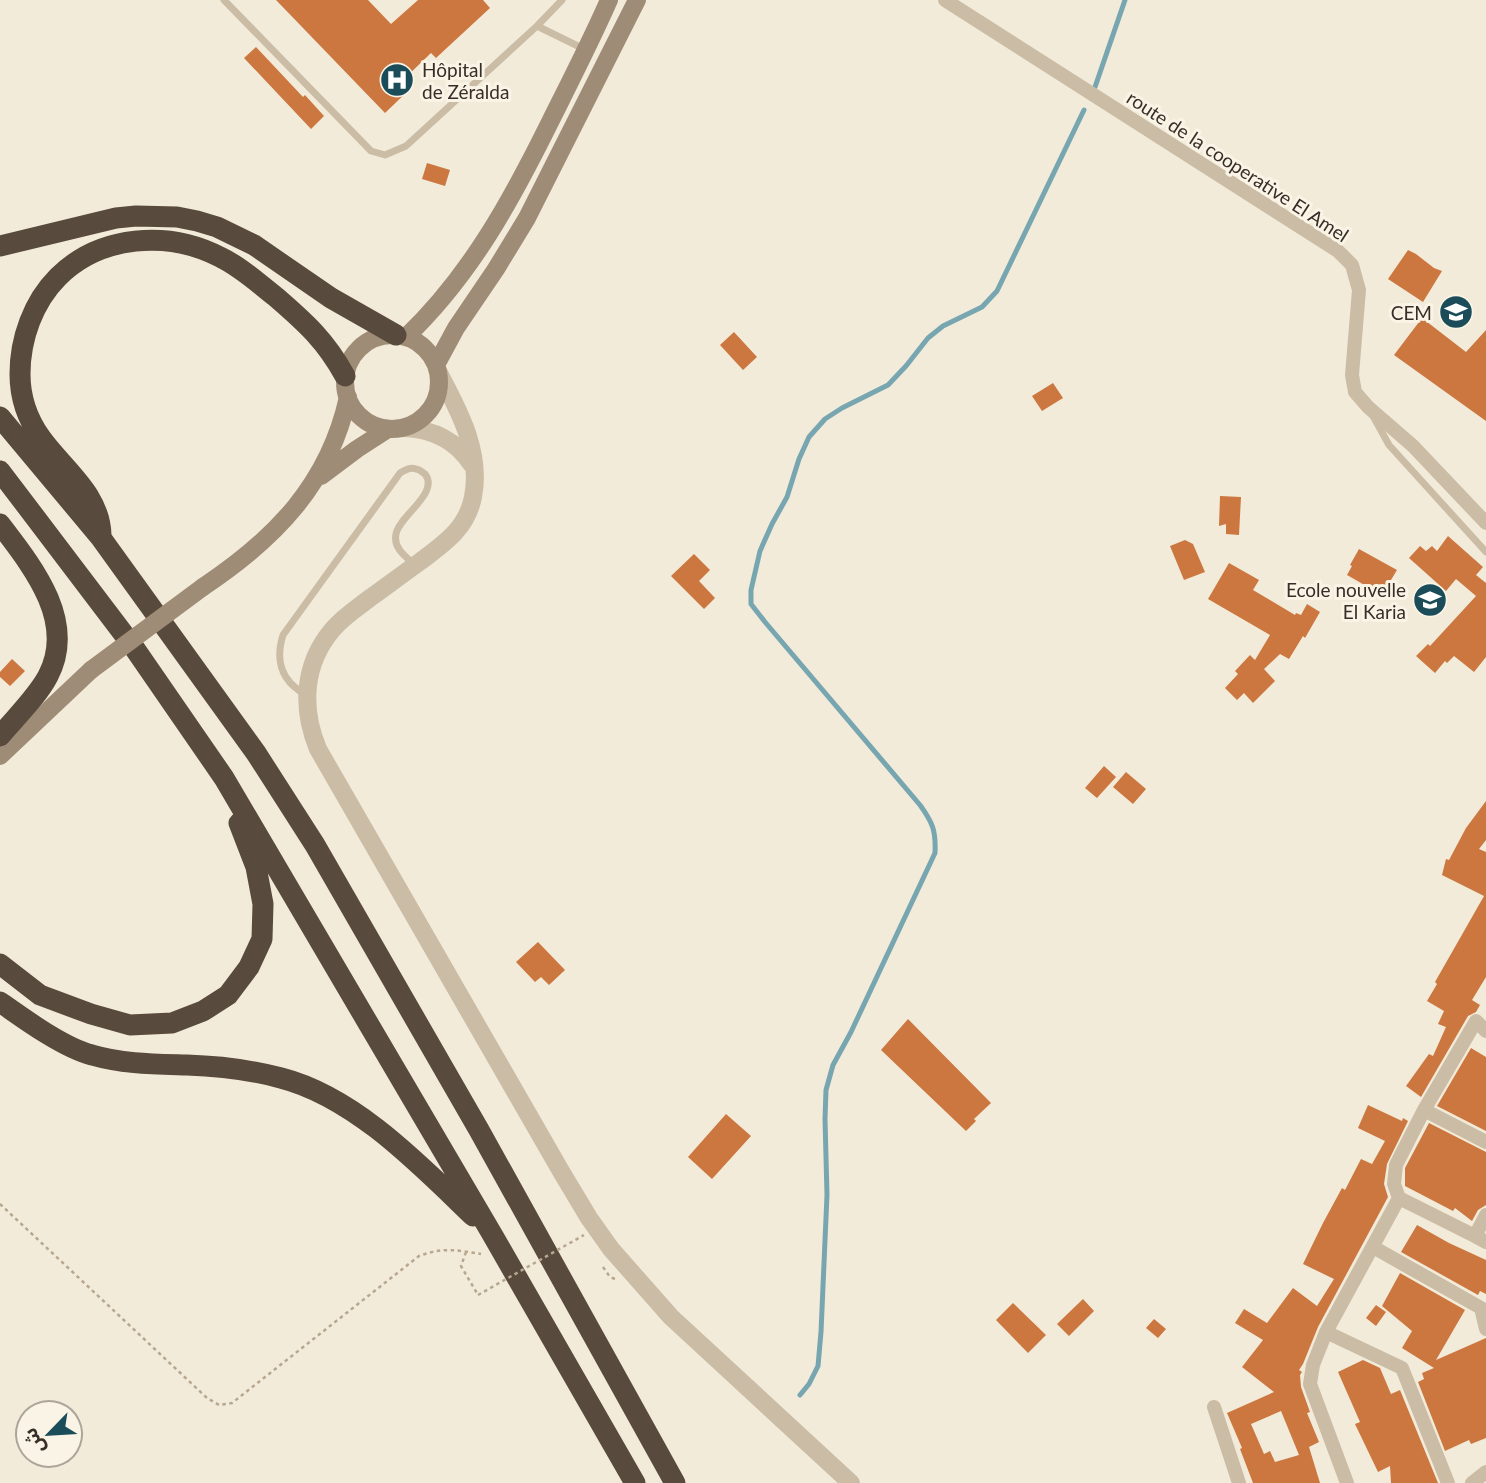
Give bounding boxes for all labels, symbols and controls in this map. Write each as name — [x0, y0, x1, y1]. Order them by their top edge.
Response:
place label: Hôpital de Zéralda — [422, 58, 509, 103]
hospital icon: Hôpital de Zéralda — [378, 61, 416, 99]
street label: route de la cooperative El Amel — [1123, 86, 1353, 246]
school or university icon: CEM — [1437, 293, 1475, 331]
place label: CEM — [1391, 301, 1432, 324]
place label: Ecole nouvelle El Karia — [1286, 578, 1406, 623]
school or university icon: Ecole nouvelle El Karia — [1411, 581, 1449, 619]
north arrow — [14, 1399, 84, 1469]
text: ش — [17, 1425, 49, 1458]

